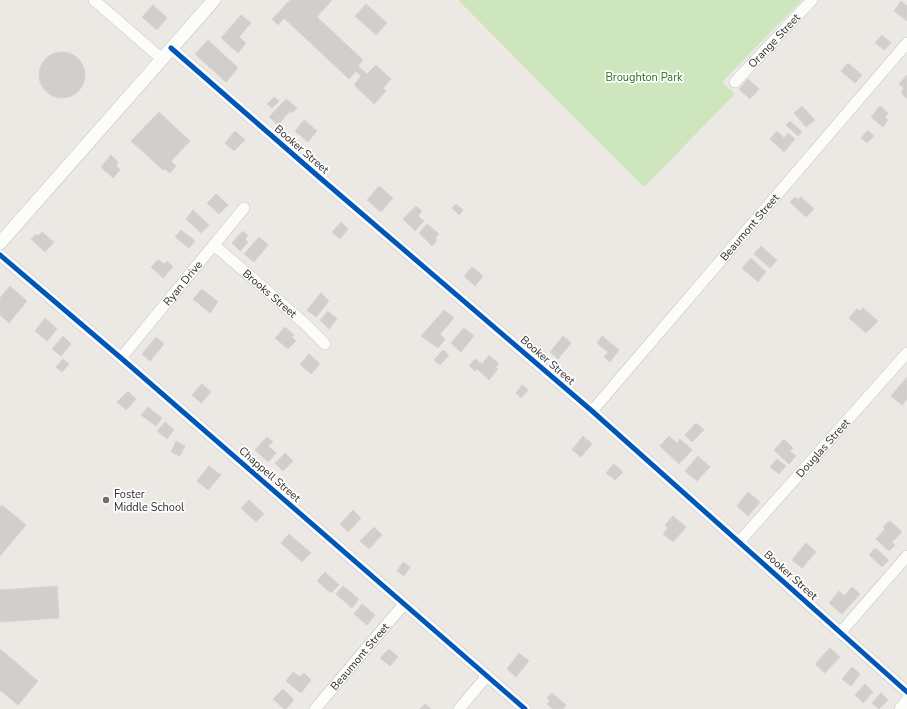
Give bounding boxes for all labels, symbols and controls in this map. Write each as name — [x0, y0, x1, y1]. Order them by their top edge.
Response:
street label: Orange Street — [745, 10, 804, 71]
park label: Broughton Park — [605, 70, 683, 85]
street label: Booker Street — [271, 122, 332, 177]
street label: Beaumont Street — [717, 191, 783, 264]
street label: Ryan Drive — [160, 258, 206, 309]
street label: Brooks Street — [239, 266, 300, 322]
street label: Booker Street — [517, 333, 578, 388]
street label: Douglas Street — [793, 415, 853, 481]
street label: Chappell Street — [236, 443, 304, 506]
place label: Foster Middle School — [114, 487, 185, 515]
marker: Foster Middle School — [101, 495, 111, 505]
street label: Booker Street — [761, 547, 821, 604]
street label: Beaumont Street — [327, 620, 393, 694]

